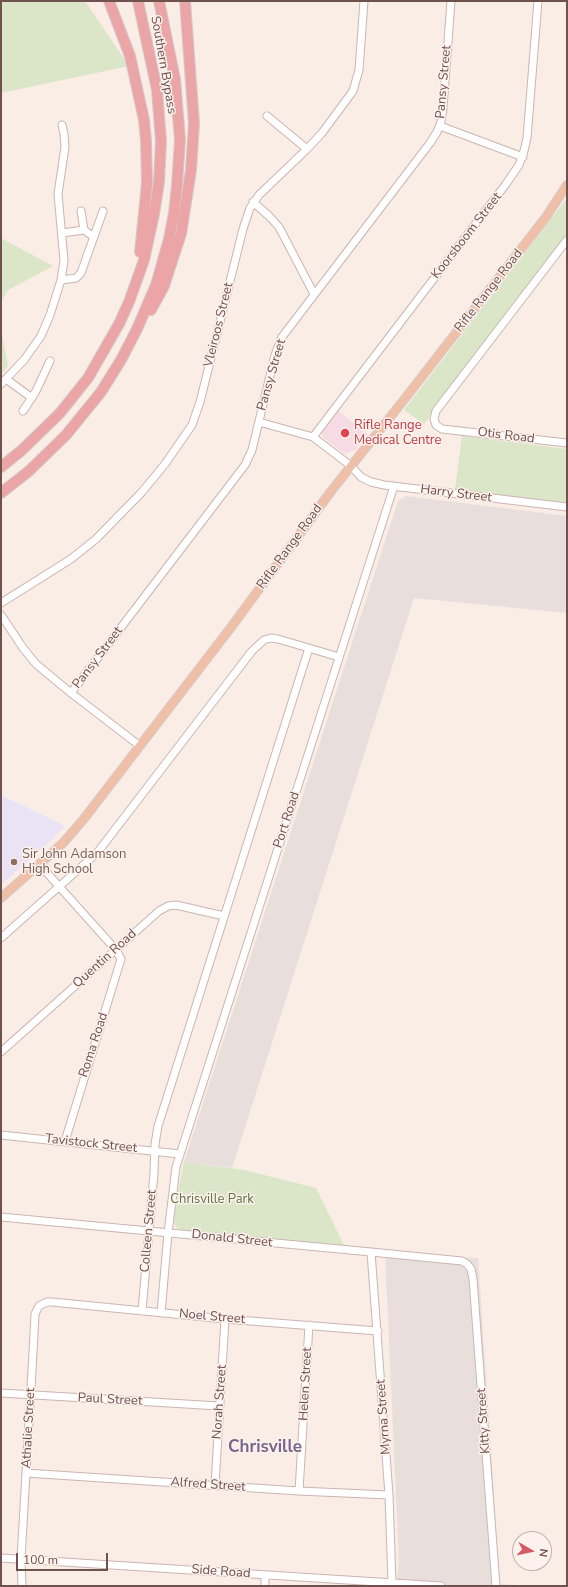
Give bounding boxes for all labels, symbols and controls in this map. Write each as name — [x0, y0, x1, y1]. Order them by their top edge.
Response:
street label: Southern Bypass — [147, 15, 179, 115]
street label: Pansy Street — [433, 45, 455, 119]
street label: Koorsboom Street — [428, 190, 506, 282]
street label: Rifle Range Road — [452, 246, 526, 336]
street label: Vleiroos Street — [201, 281, 237, 369]
street label: Pansy Street — [254, 337, 290, 413]
place label: Rifle Range Medical Centre — [354, 418, 441, 449]
street label: Otis Road — [477, 425, 535, 447]
marker: Rifle Range Medical Centre — [339, 427, 351, 439]
street label: Harry Street — [419, 482, 493, 506]
street label: Rifle Range Road — [254, 501, 326, 593]
street label: Pansy Street — [70, 624, 126, 692]
street label: Port Road — [271, 790, 303, 850]
place label: Sir John Adamson High School — [22, 847, 126, 878]
marker: Sir John Adamson High School — [9, 857, 19, 867]
street label: Quentin Road — [70, 926, 140, 992]
street label: Roma Road — [76, 1011, 112, 1079]
street label: Tavistock Street — [44, 1131, 138, 1157]
street label: Colleen Street — [138, 1189, 160, 1273]
park label: Chrisville Park — [170, 1192, 254, 1208]
street label: Donald Street — [191, 1227, 273, 1251]
street label: Noel Street — [178, 1306, 246, 1328]
street label: Helen Street — [296, 1347, 316, 1421]
street label: Norah Street — [210, 1364, 230, 1440]
street label: Myrna Street — [374, 1379, 394, 1455]
street label: Athalie Street — [19, 1387, 39, 1469]
street label: Kitty Street — [474, 1388, 494, 1454]
street label: Paul Street — [77, 1391, 143, 1409]
district label: Chrisville — [228, 1438, 302, 1458]
street label: Alfred Street — [170, 1475, 246, 1495]
north arrow — [512, 1531, 552, 1571]
scale bar — [18, 1545, 110, 1571]
text: N — [535, 1548, 551, 1558]
text: 100 m — [23, 1552, 58, 1568]
street label: Side Road — [191, 1562, 251, 1582]

